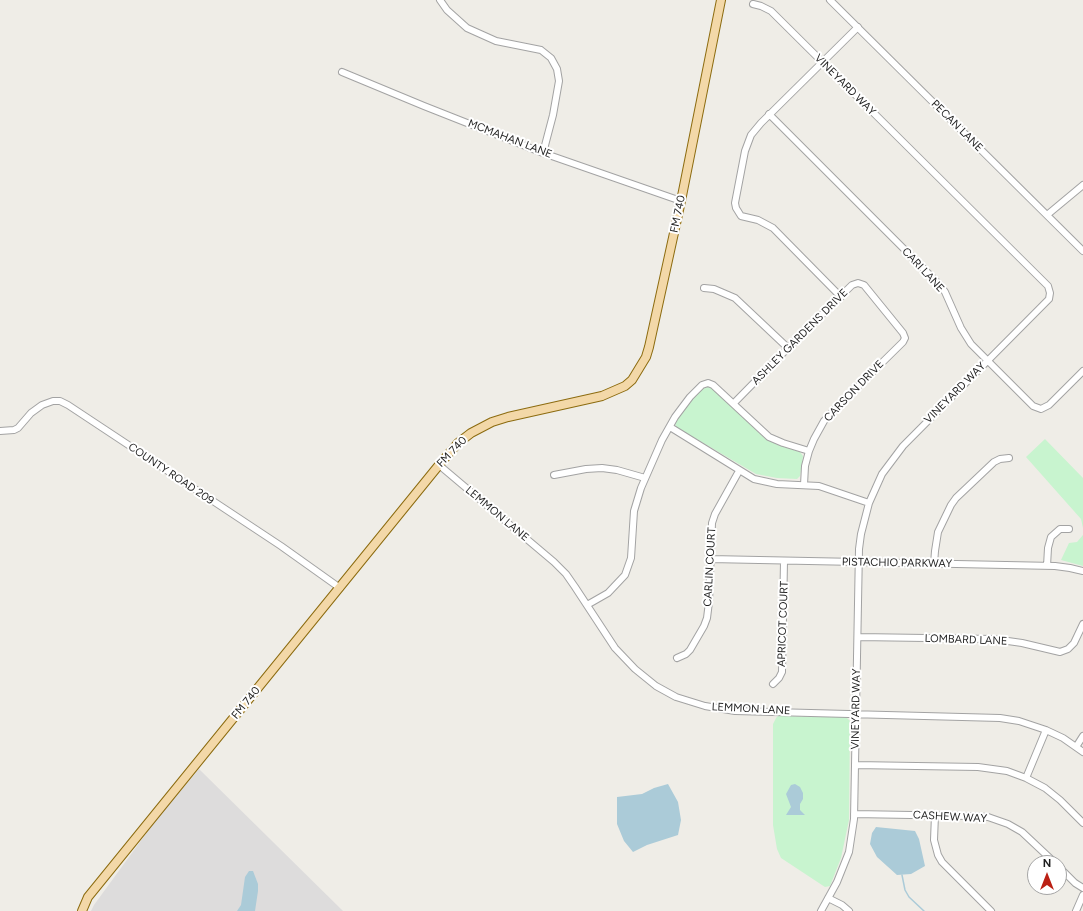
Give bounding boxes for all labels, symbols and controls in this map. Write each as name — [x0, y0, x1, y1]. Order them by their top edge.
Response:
street label: VINEYARD WAY — [812, 52, 878, 118]
street label: PECAN LANE — [928, 97, 986, 155]
street label: MCMAHAN LANE — [466, 117, 554, 161]
street label: FM 740 — [668, 194, 688, 234]
street label: CARI LANE — [899, 245, 947, 295]
street label: ASHLEY GARDENS DRIVE — [749, 286, 851, 388]
street label: CARSON DRIVE — [821, 358, 887, 424]
street label: VINEYARD WAY — [922, 360, 988, 426]
street label: FM 740 — [434, 434, 470, 470]
street label: COUNTY ROAD 209 — [126, 440, 216, 508]
street label: LEMMON LANE — [463, 484, 531, 544]
street label: CARLIN COURT — [701, 527, 719, 607]
street label: PISTACHIO PARKWAY — [842, 555, 952, 571]
street label: APRICOT COURT — [775, 581, 791, 667]
street label: LOMBARD LANE — [924, 632, 1008, 648]
street label: VINEYARD WAY — [849, 668, 863, 750]
street label: FM 740 — [229, 684, 263, 722]
street label: LEMMON LANE — [711, 700, 791, 718]
street label: CASHEW WAY — [913, 808, 987, 826]
north arrow — [1027, 855, 1067, 895]
text: N — [1043, 857, 1051, 870]

